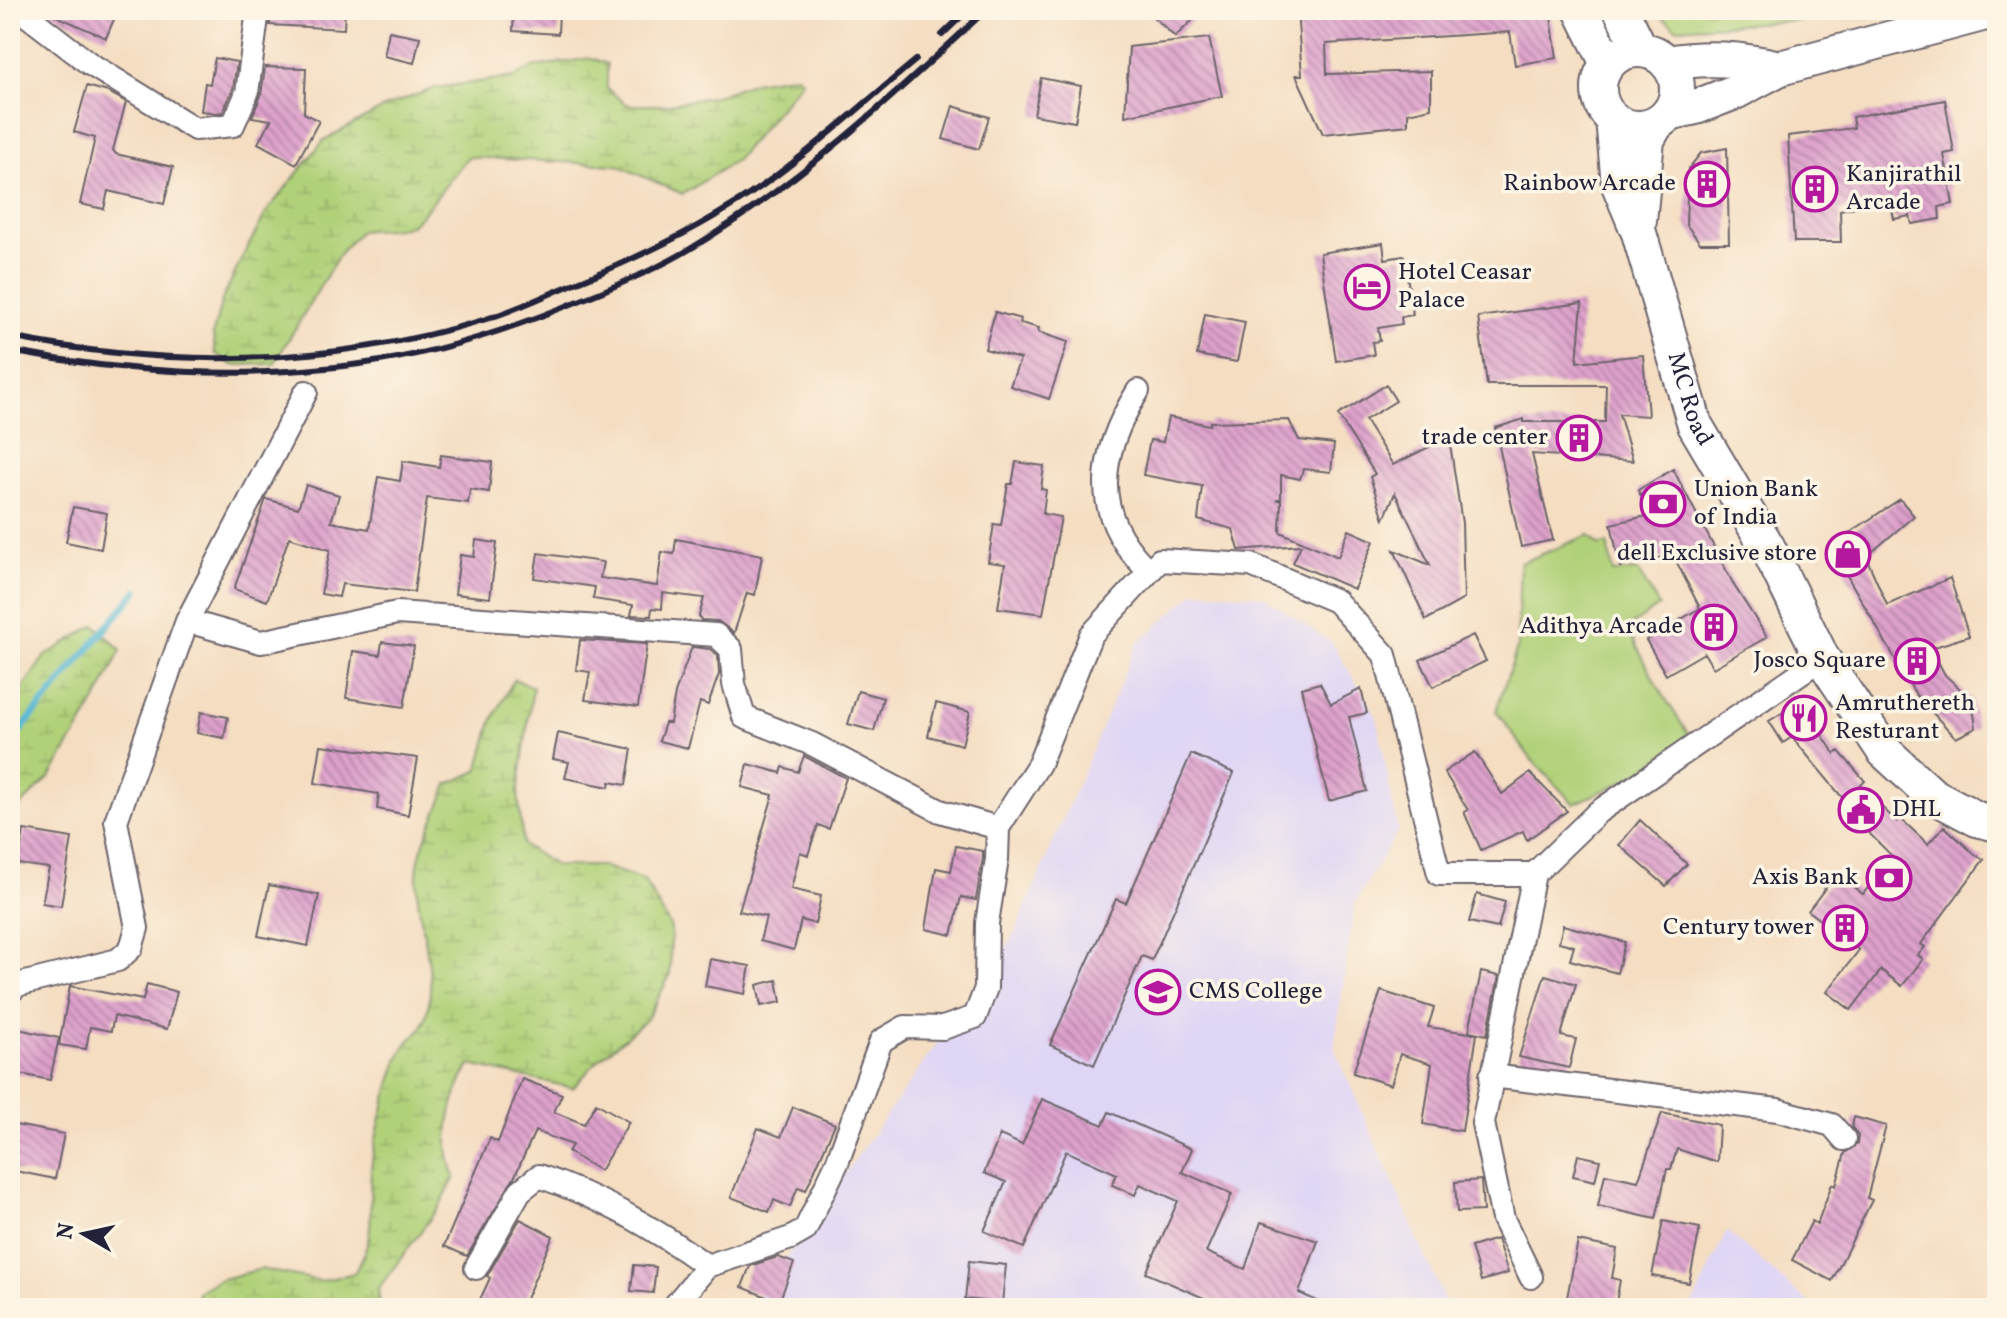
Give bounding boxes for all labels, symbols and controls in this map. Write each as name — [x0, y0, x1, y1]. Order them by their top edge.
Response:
place label: Kanjirathil Arcade — [1846, 158, 1961, 220]
building icon: Rainbow Arcade — [1683, 160, 1731, 208]
building icon: Kanjirathil Arcade — [1791, 165, 1839, 213]
place label: Rainbow Arcade — [1503, 167, 1676, 201]
place label: Hotel Ceasar Palace — [1398, 256, 1532, 318]
hotel icon: Hotel Ceasar Palace — [1343, 263, 1391, 311]
street label: MC Road — [1658, 348, 1721, 453]
building icon: trade center — [1555, 414, 1603, 462]
place label: trade center — [1422, 421, 1548, 455]
place label: Union Bank of India — [1694, 473, 1818, 535]
bank icon: Union Bank of India — [1639, 480, 1687, 528]
shop icon: dell Exclusive store — [1824, 530, 1872, 578]
place label: dell Exclusive store — [1617, 537, 1817, 571]
building icon: Adithya Arcade — [1690, 603, 1738, 651]
place label: Adithya Arcade — [1520, 610, 1683, 644]
building icon: Josco Square — [1893, 637, 1941, 685]
place label: Josco Square — [1753, 644, 1886, 678]
place label: Amruthereth Resturant — [1835, 687, 1975, 749]
restaurant icon: Amruthereth Resturant — [1780, 694, 1828, 742]
public building icon: DHL — [1837, 786, 1885, 834]
place label: DHL — [1892, 793, 1941, 827]
bank icon: Axis Bank — [1865, 854, 1913, 902]
place label: Axis Bank — [1752, 861, 1858, 895]
building icon: Century tower — [1821, 904, 1869, 952]
place label: Century tower — [1663, 911, 1814, 945]
school or university icon: CMS College — [1134, 968, 1182, 1016]
place label: CMS College — [1189, 975, 1323, 1009]
north arrow — [44, 1194, 124, 1274]
text: N — [50, 1221, 83, 1242]

